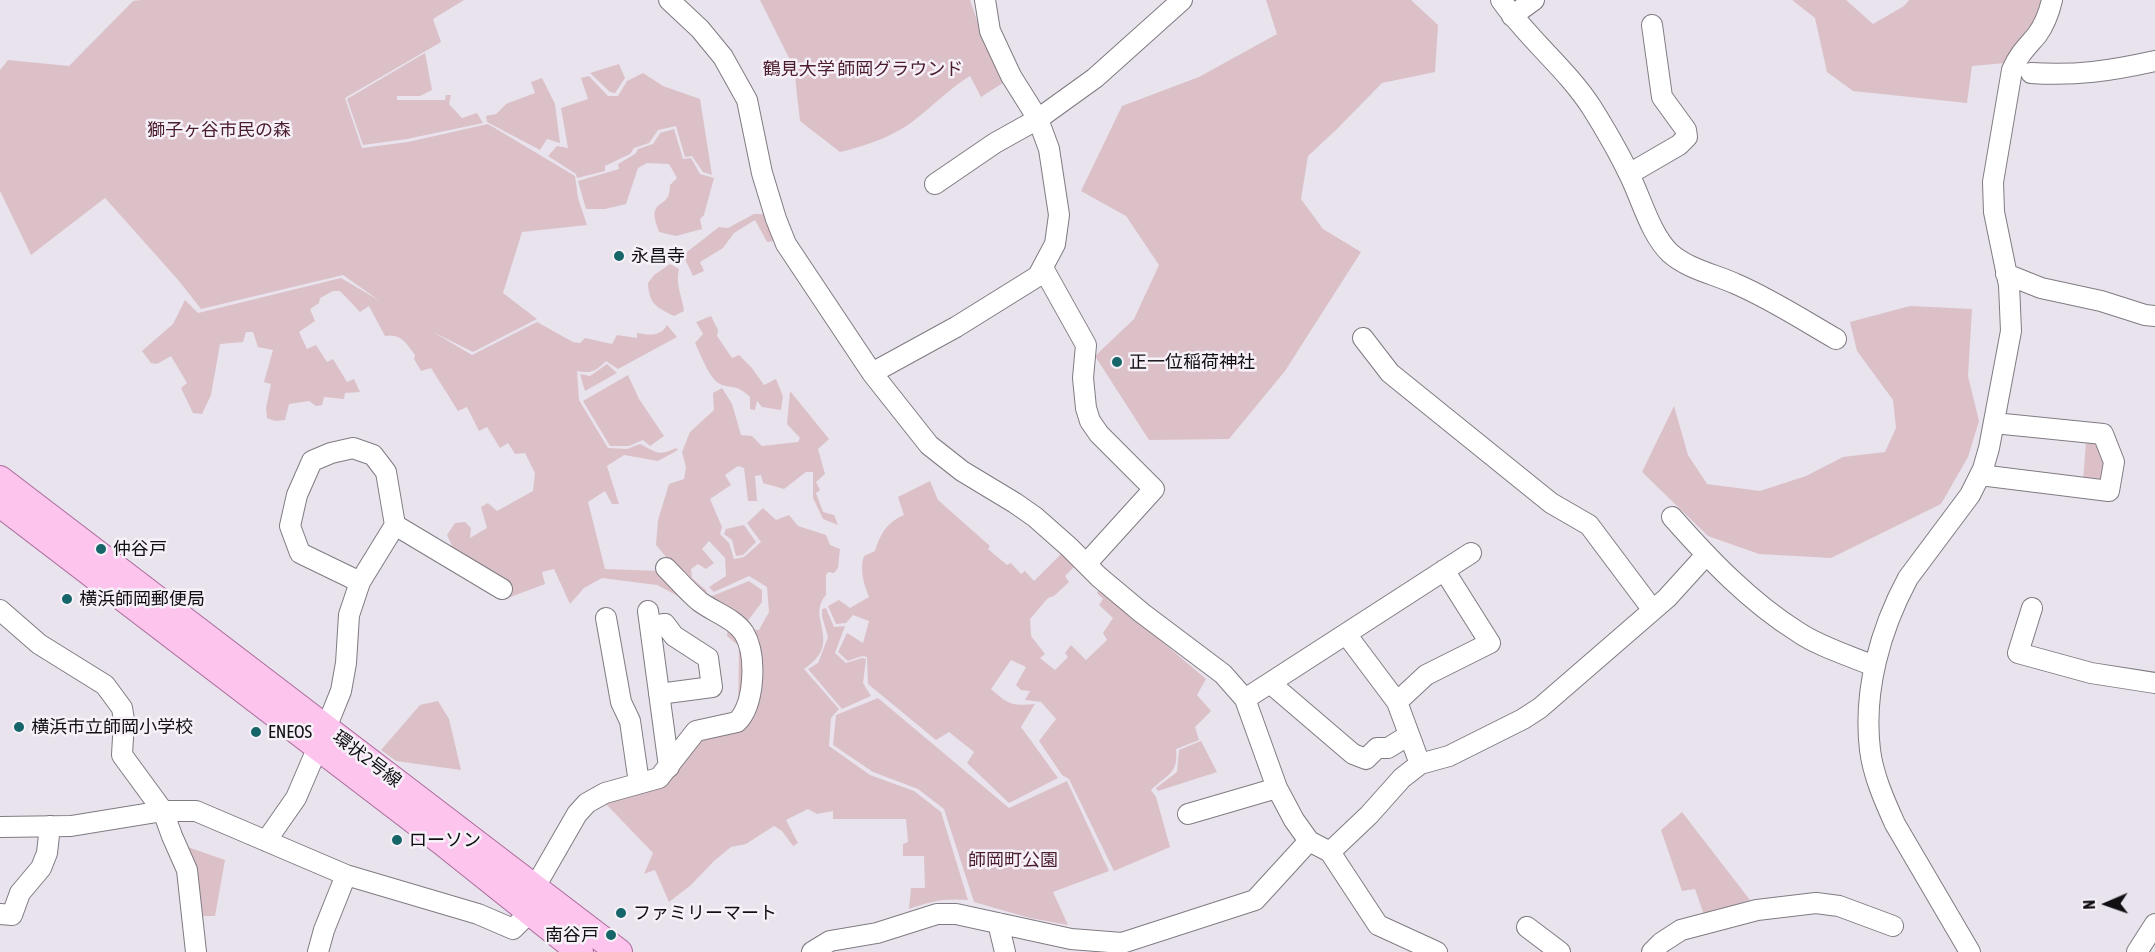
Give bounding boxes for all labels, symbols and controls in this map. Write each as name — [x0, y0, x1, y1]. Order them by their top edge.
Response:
park label: 鶴見大学 師岡グラウンド — [763, 58, 963, 80]
park label: 獅子ヶ谷市民の森 — [147, 119, 291, 141]
place label: 永昌寺 — [631, 245, 685, 267]
marker: 永昌寺 — [612, 249, 626, 263]
place label: 正一位稲荷神社 — [1129, 351, 1255, 373]
marker: 正一位稲荷神社 — [1110, 355, 1124, 369]
place label: 仲谷戸 — [113, 538, 167, 560]
marker: 仲谷戸 — [94, 542, 108, 556]
place label: 横浜師岡郵便局 — [79, 588, 205, 610]
marker: 横浜師岡郵便局 — [60, 592, 74, 606]
place label: 横浜市立師岡小学校 — [31, 716, 193, 738]
marker: 横浜市立師岡小学校 — [12, 720, 26, 734]
place label: ENEOS — [268, 721, 312, 743]
marker: ENEOS — [249, 725, 263, 739]
street label: 環状2号線 — [328, 726, 406, 792]
place label: ローソン — [409, 829, 481, 851]
marker: ローソン — [390, 833, 404, 847]
park label: 師岡町公園 — [968, 849, 1058, 871]
north arrow — [2077, 874, 2137, 934]
text: N — [2080, 900, 2098, 910]
place label: ファミリーマート — [633, 902, 777, 924]
marker: ファミリーマート — [614, 906, 628, 920]
place label: 南谷戸 — [545, 924, 599, 946]
marker: 南谷戸 — [604, 928, 618, 942]

